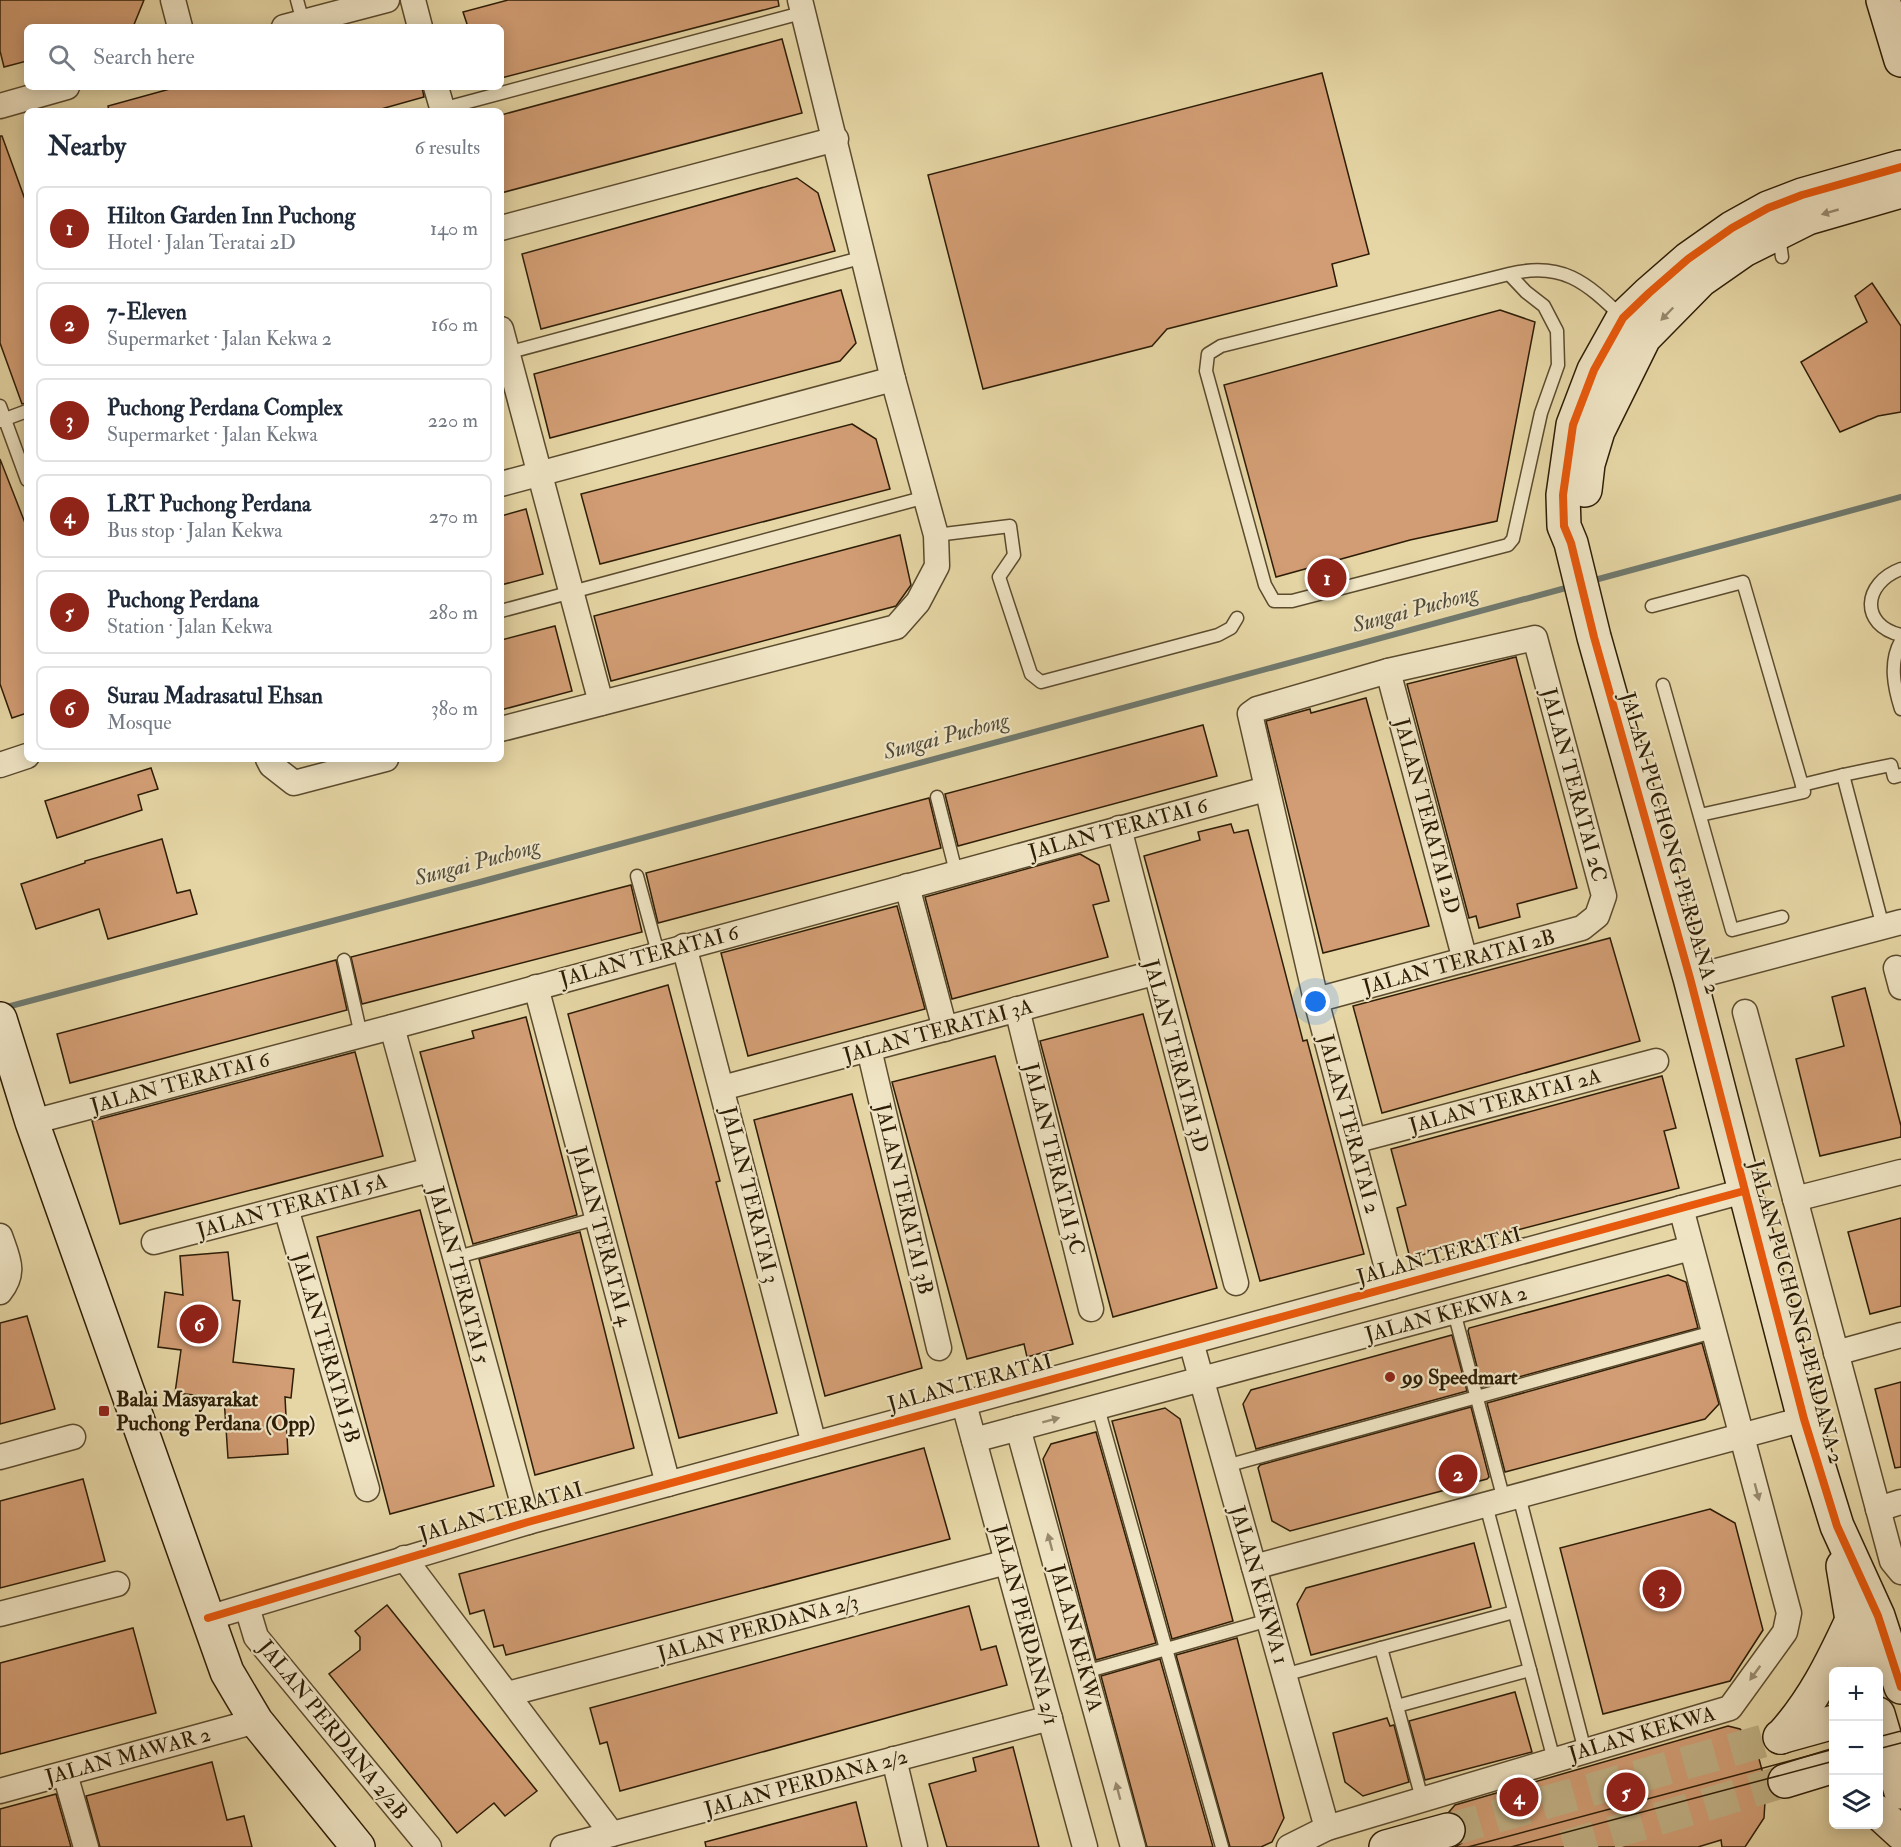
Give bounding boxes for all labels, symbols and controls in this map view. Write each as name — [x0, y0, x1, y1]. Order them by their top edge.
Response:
search box — [24, 24, 504, 90]
icon: search — [45, 41, 78, 74]
text: Search here — [93, 43, 195, 71]
text: Nearby — [48, 131, 126, 163]
text: 6 results — [414, 135, 480, 160]
text: Hilton Garden Inn Puchong — [107, 202, 355, 230]
one-way arrow — [1820, 208, 1838, 217]
text: 1 — [66, 216, 73, 241]
text: 140 m — [430, 216, 478, 241]
text: Hotel · Jalan Teratai 2D — [107, 230, 296, 255]
text: 7-Eleven — [107, 298, 187, 326]
one-way arrow — [1660, 307, 1674, 321]
text: 2 — [64, 312, 75, 337]
text: 160 m — [431, 312, 478, 337]
text: Supermarket · Jalan Kekwa 2 — [107, 326, 332, 351]
text: Puchong Perdana Complex — [107, 394, 343, 422]
text: 3 — [66, 408, 73, 433]
text: 220 m — [428, 408, 478, 433]
text: Supermarket · Jalan Kekwa — [107, 422, 318, 447]
text: LRT Puchong Perdana — [107, 490, 311, 518]
text: 4 — [64, 504, 75, 529]
text: 270 m — [429, 504, 478, 529]
text: Bus stop · Jalan Kekwa — [107, 518, 283, 543]
pin: 1 — [1308, 556, 1346, 600]
water label: Sungai Puchong — [1348, 579, 1481, 639]
text: Puchong Perdana — [107, 586, 259, 614]
text: 5 — [65, 600, 74, 625]
text: 280 m — [428, 600, 478, 625]
text: Station · Jalan Kekwa — [107, 614, 273, 639]
text: Surau Madrasatul Ehsan — [107, 682, 323, 710]
street label: JALAN TERATAI 2C — [1535, 684, 1613, 885]
street label: JALAN PUCHONG PERDANA 2 — [1614, 688, 1726, 997]
text: 6 — [64, 696, 75, 721]
text: 380 m — [431, 696, 478, 721]
water label: Sungai Puchong — [879, 706, 1012, 766]
text: Mosque — [107, 710, 172, 735]
street label: JALAN TERATAI 2D — [1388, 714, 1466, 917]
street label: JALAN TERATAI 6 — [1025, 792, 1212, 866]
water label: Sungai Puchong — [410, 832, 543, 892]
street label: JALAN TERATAI 6 — [556, 919, 743, 993]
street label: JALAN TERATAI 2B — [1359, 923, 1558, 1001]
street label: JALAN TERATAI 3D — [1137, 956, 1215, 1155]
your location — [1301, 987, 1330, 1016]
street label: JALAN TERATAI 3A — [839, 993, 1036, 1070]
street label: JALAN TERATAI 2 — [1312, 1031, 1386, 1216]
street label: JALAN TERATAI 6 — [87, 1046, 274, 1120]
street label: JALAN TERATAI 3C — [1017, 1059, 1091, 1258]
street label: JALAN TERATAI 2A — [1405, 1062, 1604, 1140]
street label: JALAN TERATAI 3B — [869, 1100, 939, 1297]
street label: JALAN TERATAI 3 — [715, 1103, 785, 1286]
street label: JALAN TERATAI 4 — [565, 1142, 639, 1330]
street label: JALAN PUCHONG PERDANA 2 — [1742, 1156, 1850, 1467]
street label: JALAN TERATAI 5A — [193, 1168, 390, 1245]
street label: JALAN TERATAI 5 — [422, 1182, 496, 1368]
street label: JALAN TERATAI — [1353, 1221, 1524, 1291]
street label: JALAN TERATAI 5B — [286, 1249, 366, 1446]
street label: JALAN KEKWA 2 — [1361, 1279, 1530, 1349]
pin: 6 — [180, 1302, 218, 1346]
street label: JALAN TERATAI — [884, 1348, 1055, 1418]
place label: 99 Speedmart — [1400, 1364, 1518, 1391]
marker: 99 Speedmart — [1383, 1370, 1397, 1384]
place label: Balai Masyarakat Puchong Perdana (Opp) — [116, 1386, 315, 1437]
marker: Balai Masyarakat Puchong Perdana (Opp) — [97, 1404, 111, 1418]
one-way arrow — [1042, 1414, 1060, 1424]
pin: 2 — [1438, 1452, 1478, 1496]
street label: JALAN TERATAI — [415, 1476, 586, 1549]
one-way arrow — [1752, 1483, 1762, 1501]
street label: JALAN KEKWA 1 — [1223, 1502, 1295, 1667]
street label: JALAN PERDANA 2/1 — [985, 1521, 1065, 1728]
one-way arrow — [1044, 1533, 1054, 1551]
street label: JALAN KEKWA — [1043, 1560, 1109, 1715]
pin: 3 — [1642, 1566, 1682, 1612]
street label: JALAN PERDANA 2/3 — [654, 1588, 861, 1668]
street label: JALAN PERDANA 2/2B — [252, 1634, 414, 1825]
one-way arrow — [1749, 1665, 1761, 1681]
map controls — [1829, 1667, 1883, 1829]
button: + — [1829, 1667, 1883, 1721]
street label: JALAN KEKWA — [1564, 1700, 1719, 1768]
street label: JALAN MAWAR 2 — [41, 1721, 214, 1791]
button: − — [1829, 1721, 1883, 1775]
street label: JALAN PERDANA 2/2 — [700, 1743, 911, 1823]
pin: 5 — [1606, 1770, 1646, 1814]
pin: 4 — [1500, 1774, 1538, 1820]
button: layers — [1829, 1775, 1883, 1829]
one-way arrow — [1113, 1781, 1122, 1799]

